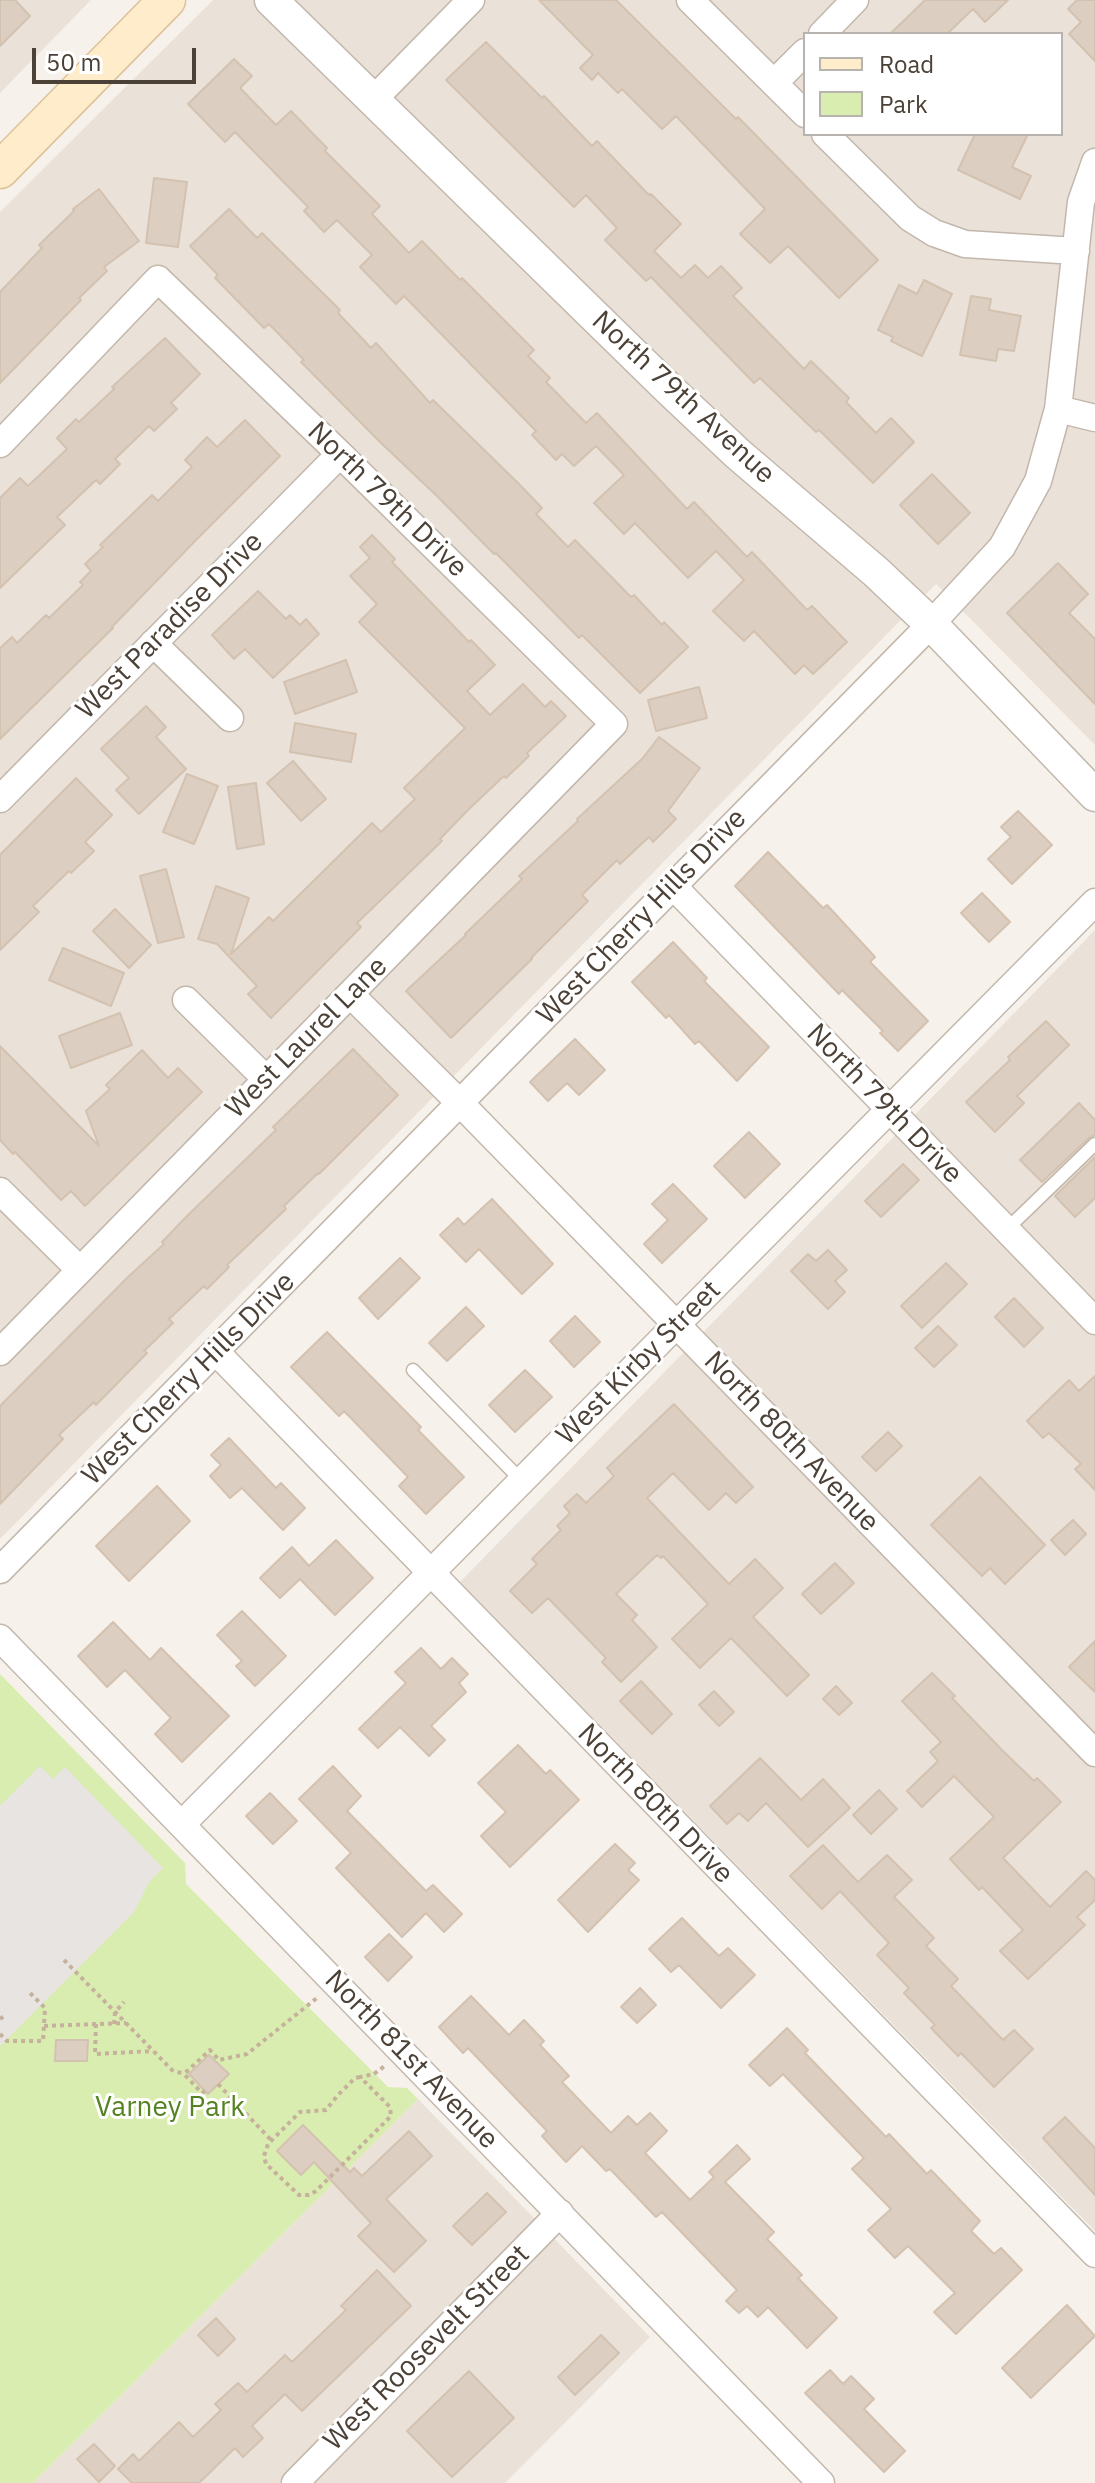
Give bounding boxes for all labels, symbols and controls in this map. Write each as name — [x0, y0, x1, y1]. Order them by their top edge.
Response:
scale bar — [36, 32, 200, 82]
legend — [803, 32, 1063, 136]
text: 50 m — [46, 46, 101, 78]
text: Road — [879, 48, 934, 80]
text: Park — [879, 88, 928, 120]
street label: North 79th Avenue — [585, 305, 781, 491]
street label: North 79th Drive — [300, 415, 474, 585]
street label: West Paradise Drive — [70, 526, 270, 726]
street label: West Cherry Hills Drive — [530, 802, 754, 1032]
street label: West Laurel Lane — [219, 950, 395, 1126]
street label: North 79th Drive — [799, 1017, 969, 1191]
street label: West Cherry Hills Drive — [76, 1266, 302, 1492]
street label: West Kirby Street — [550, 1274, 728, 1452]
street label: North 80th Avenue — [696, 1345, 886, 1539]
street label: North 80th Drive — [570, 1717, 740, 1891]
street label: North 81st Avenue — [317, 1964, 505, 2156]
park label: Varney Park — [95, 2091, 245, 2125]
street label: West Roosevelt Street — [317, 2238, 537, 2458]

